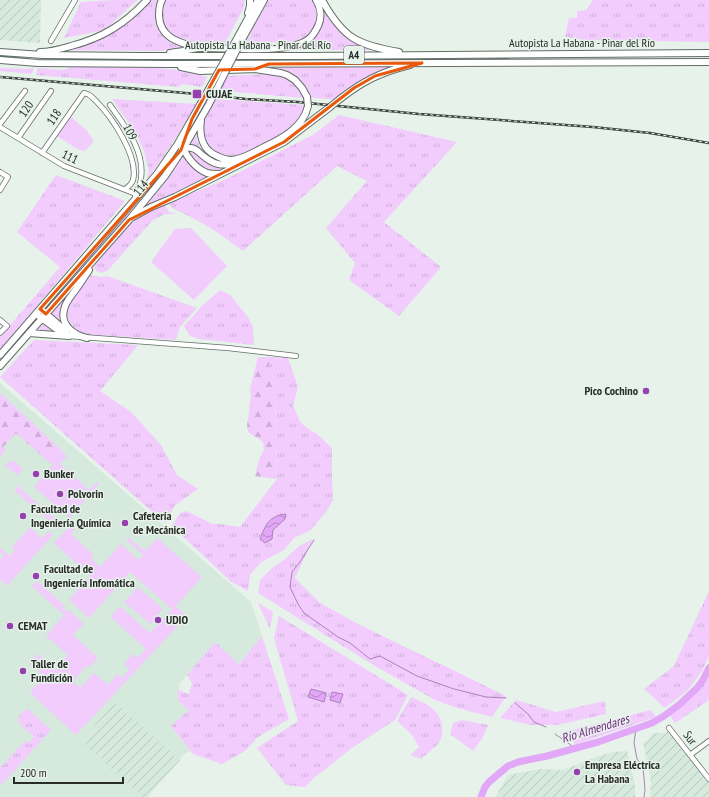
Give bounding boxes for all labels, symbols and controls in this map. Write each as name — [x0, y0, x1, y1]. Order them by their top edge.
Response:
street label: Autopista La Habana - Pinar del Río — [509, 35, 655, 50]
street label: Autopista La Habana - Pinar del Río — [185, 37, 331, 52]
road number: A4 — [344, 46, 364, 64]
place label: CUJAE — [206, 86, 232, 101]
marker: CUJAE — [191, 88, 203, 100]
street label: 120 — [15, 98, 36, 120]
street label: 118 — [43, 106, 64, 128]
street label: 109 — [120, 121, 141, 142]
street label: 111 — [60, 146, 81, 167]
street label: 114 — [130, 176, 152, 199]
place label: Pico Cochino — [584, 383, 639, 398]
marker: Pico Cochino — [641, 386, 651, 396]
place label: Bunker — [44, 466, 75, 481]
marker: Bunker — [31, 469, 41, 479]
place label: Polvorin — [68, 486, 103, 501]
marker: Polvorin — [55, 489, 65, 499]
place label: Facultad de Ingeniería Química — [31, 501, 111, 530]
place label: Cafetería de Mecánica — [133, 508, 185, 537]
marker: Facultad de Ingeniería Química — [18, 511, 28, 521]
marker: Cafetería de Mecánica — [120, 518, 130, 528]
place label: Facultad de Ingeniería Infomática — [44, 561, 135, 590]
marker: Facultad de Ingeniería Infomática — [31, 571, 41, 581]
place label: UDIO — [166, 612, 188, 627]
marker: UDIO — [153, 615, 163, 625]
place label: CEMAT — [18, 618, 48, 633]
marker: CEMAT — [5, 621, 15, 631]
place label: Taller de Fundición — [31, 656, 72, 685]
marker: Taller de Fundición — [18, 666, 28, 676]
water label: Río Almendares — [559, 710, 633, 747]
street label: Sur — [680, 728, 701, 748]
place label: Empresa Eléctrica La Habana — [585, 757, 660, 786]
scale bar — [14, 759, 123, 785]
text: 200 m — [20, 765, 47, 780]
marker: Empresa Eléctrica La Habana — [572, 767, 582, 777]

